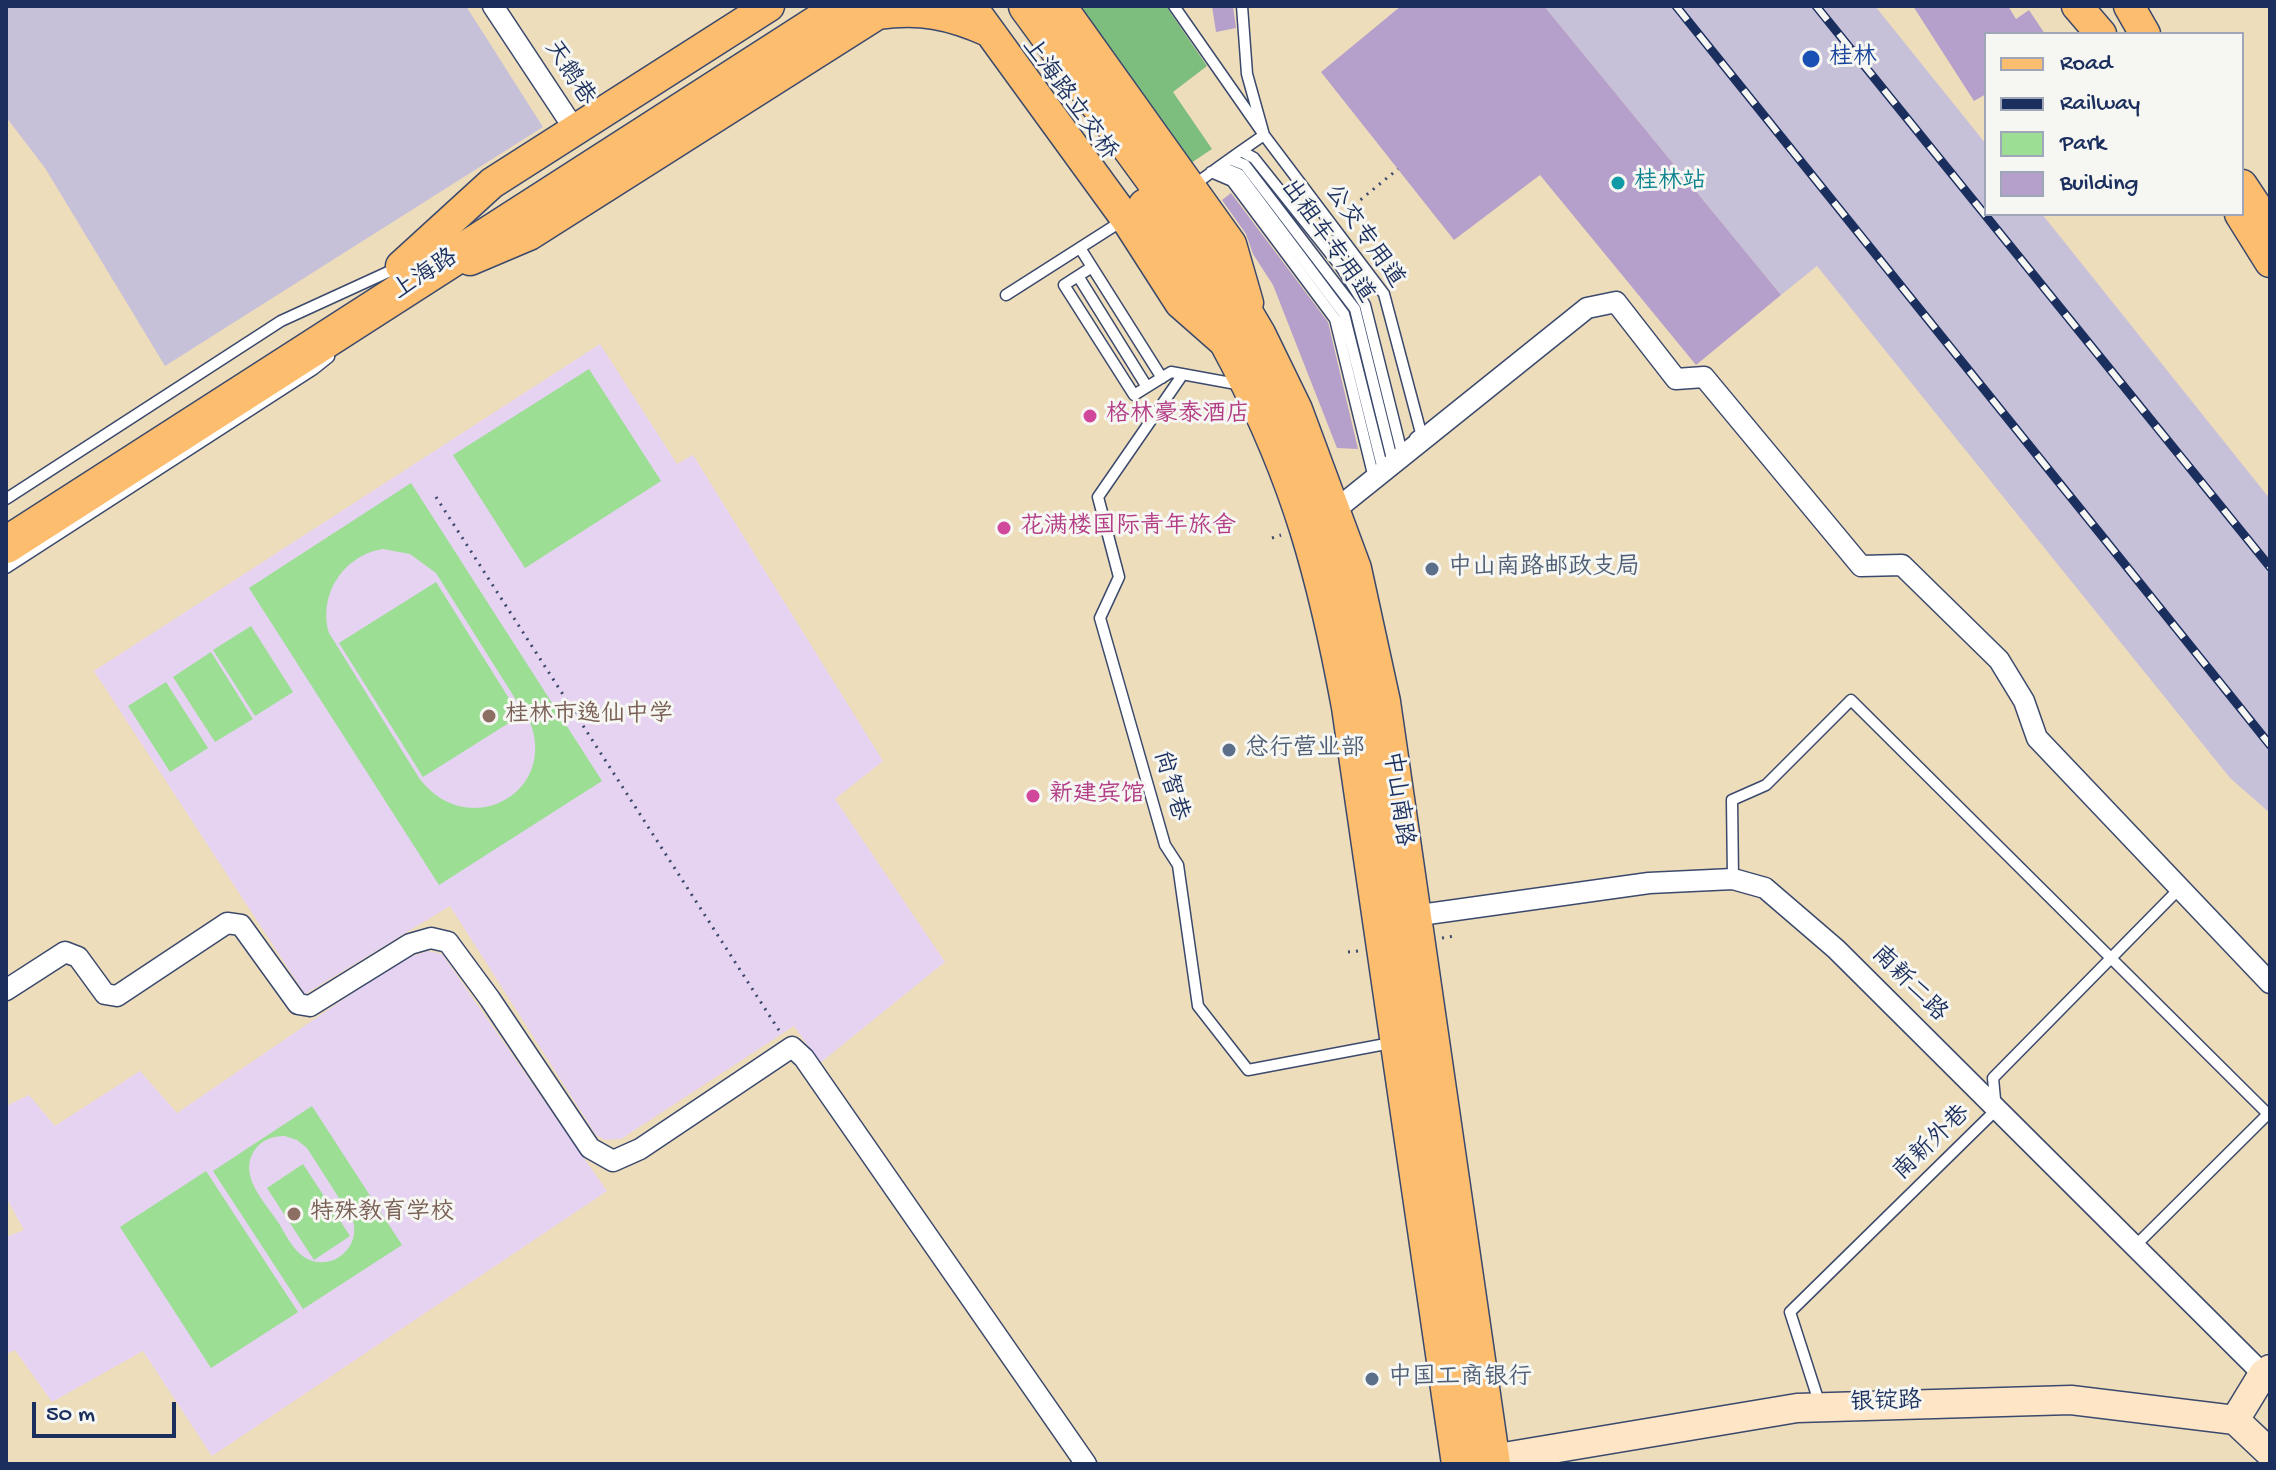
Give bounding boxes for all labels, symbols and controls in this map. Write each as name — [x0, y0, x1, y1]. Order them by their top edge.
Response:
legend — [1984, 32, 2244, 216]
street label: 上海路立交桥 — [1014, 33, 1122, 167]
street label: 天鹅巷 — [536, 36, 600, 112]
place label: 桂林 — [1829, 45, 1877, 73]
marker: 桂林 — [1800, 48, 1822, 70]
text: Road — [2060, 50, 2112, 79]
text: Railway — [2060, 90, 2140, 119]
text: Park — [2060, 130, 2106, 159]
place label: 桂林站 — [1634, 169, 1706, 197]
text: Building — [2060, 170, 2138, 199]
marker: 桂林站 — [1609, 174, 1627, 192]
street label: 出租车专用道 — [1273, 175, 1379, 309]
street label: 公交专用道 — [1317, 180, 1409, 294]
street label: 上海路 — [388, 244, 464, 308]
place label: 格林豪泰酒店 — [1106, 402, 1250, 430]
marker: 格林豪泰酒店 — [1081, 407, 1099, 425]
place label: 花满楼国际青年旅舍 — [1020, 514, 1236, 542]
marker: 花满楼国际青年旅舍 — [995, 519, 1013, 537]
place label: 中山南路邮政支局 — [1448, 555, 1640, 583]
marker: 中山南路邮政支局 — [1423, 560, 1441, 578]
place label: 桂林市逸仙中学 — [505, 702, 673, 730]
marker: 桂林市逸仙中学 — [480, 707, 498, 725]
place label: 总行营业部 — [1245, 736, 1365, 764]
marker: 总行营业部 — [1220, 741, 1238, 759]
street label: 尚智巷 — [1145, 747, 1193, 825]
street label: 中山南路 — [1375, 749, 1417, 849]
place label: 新建宾馆 — [1049, 782, 1145, 810]
marker: 新建宾馆 — [1024, 787, 1042, 805]
street label: 南新二路 — [1864, 941, 1952, 1029]
street label: 南新外巷 — [1888, 1100, 1978, 1188]
place label: 特殊教育学校 — [310, 1200, 454, 1228]
marker: 特殊教育学校 — [285, 1205, 303, 1223]
place label: 中国工商银行 — [1388, 1365, 1532, 1393]
marker: 中国工商银行 — [1363, 1370, 1381, 1388]
scale bar — [36, 1386, 180, 1436]
street label: 银锭路 — [1850, 1388, 1922, 1420]
text: 50 m — [46, 1401, 95, 1430]

